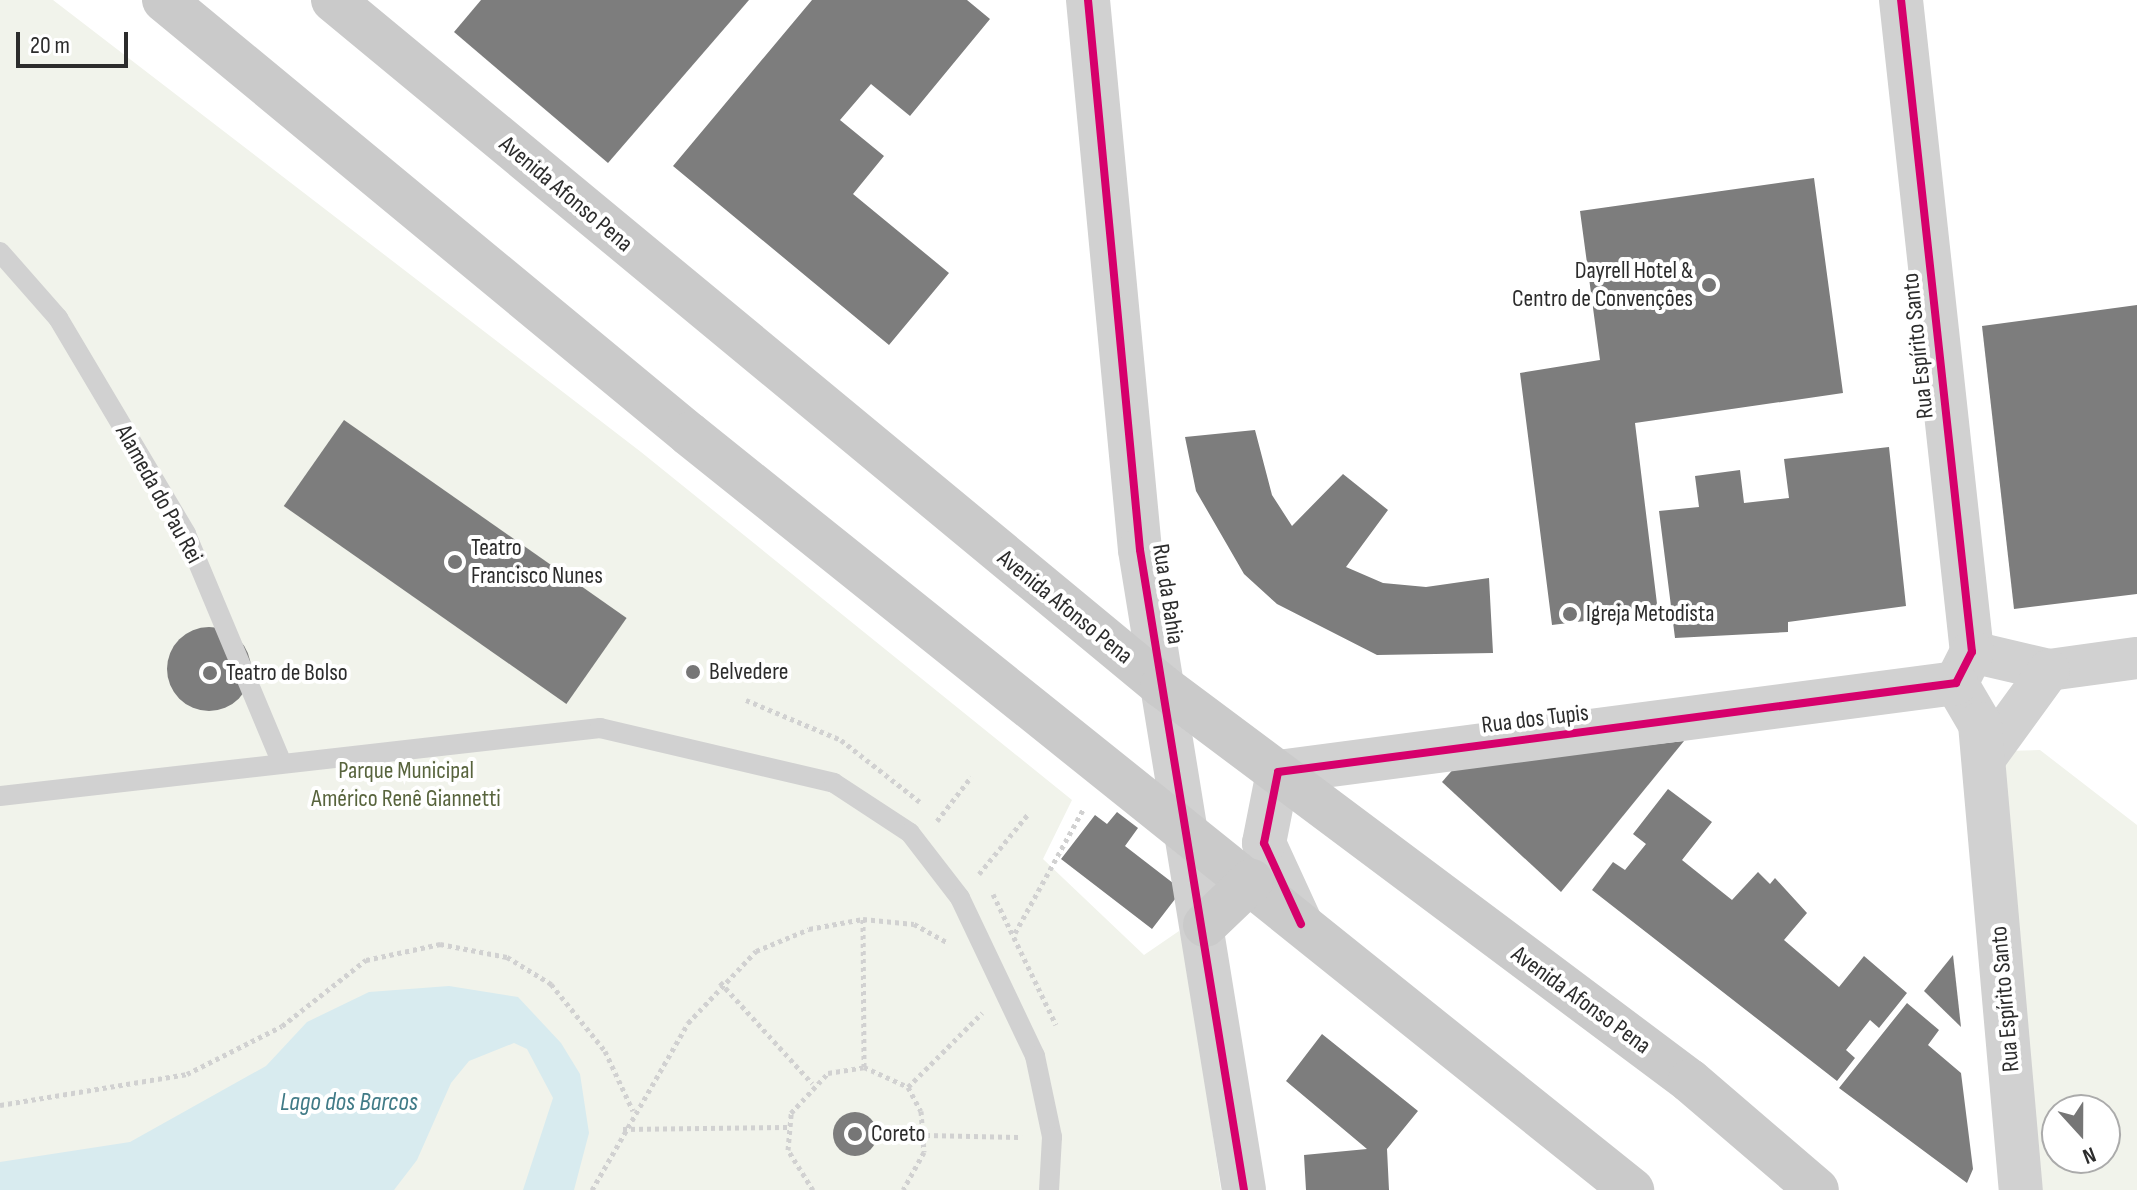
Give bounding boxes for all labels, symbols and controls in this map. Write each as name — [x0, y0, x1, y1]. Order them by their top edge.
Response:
scale bar — [20, 16, 132, 66]
text: 20 m — [30, 31, 70, 60]
street label: Avenida Afonso Pena — [493, 130, 639, 258]
place label: Dayrell Hotel & Centro de Convenções — [1512, 257, 1693, 313]
street label: Rua Espírito Santo — [1896, 272, 1940, 420]
marker: Dayrell Hotel & Centro de Convenções — [1700, 276, 1718, 294]
street label: Alameda do Pau Rei — [109, 420, 209, 568]
place label: Teatro Francisco Nunes — [471, 534, 603, 590]
street label: Rua da Bahia — [1146, 542, 1190, 646]
street label: Avenida Afonso Pena — [992, 544, 1138, 670]
marker: Teatro Francisco Nunes — [446, 553, 464, 571]
place label: Igreja Metodista — [1586, 600, 1714, 628]
marker: Igreja Metodista — [1561, 605, 1579, 623]
place label: Belvedere — [709, 658, 788, 686]
place label: Teatro de Bolso — [226, 659, 348, 687]
marker: Belvedere — [684, 663, 702, 681]
marker: Teatro de Bolso — [201, 664, 219, 682]
street label: Rua dos Tupis — [1480, 698, 1590, 740]
park label: Parque Municipal Américo Renê Giannetti — [311, 757, 501, 813]
street label: Rua Espírito Santo — [1984, 925, 2026, 1073]
street label: Avenida Afonso Pena — [1506, 940, 1656, 1060]
water label: Lago dos Barcos — [280, 1087, 418, 1119]
north arrow — [2041, 1094, 2121, 1174]
place label: Coreto — [871, 1120, 926, 1148]
marker: Coreto — [846, 1125, 864, 1143]
text: N — [2079, 1140, 2099, 1170]

